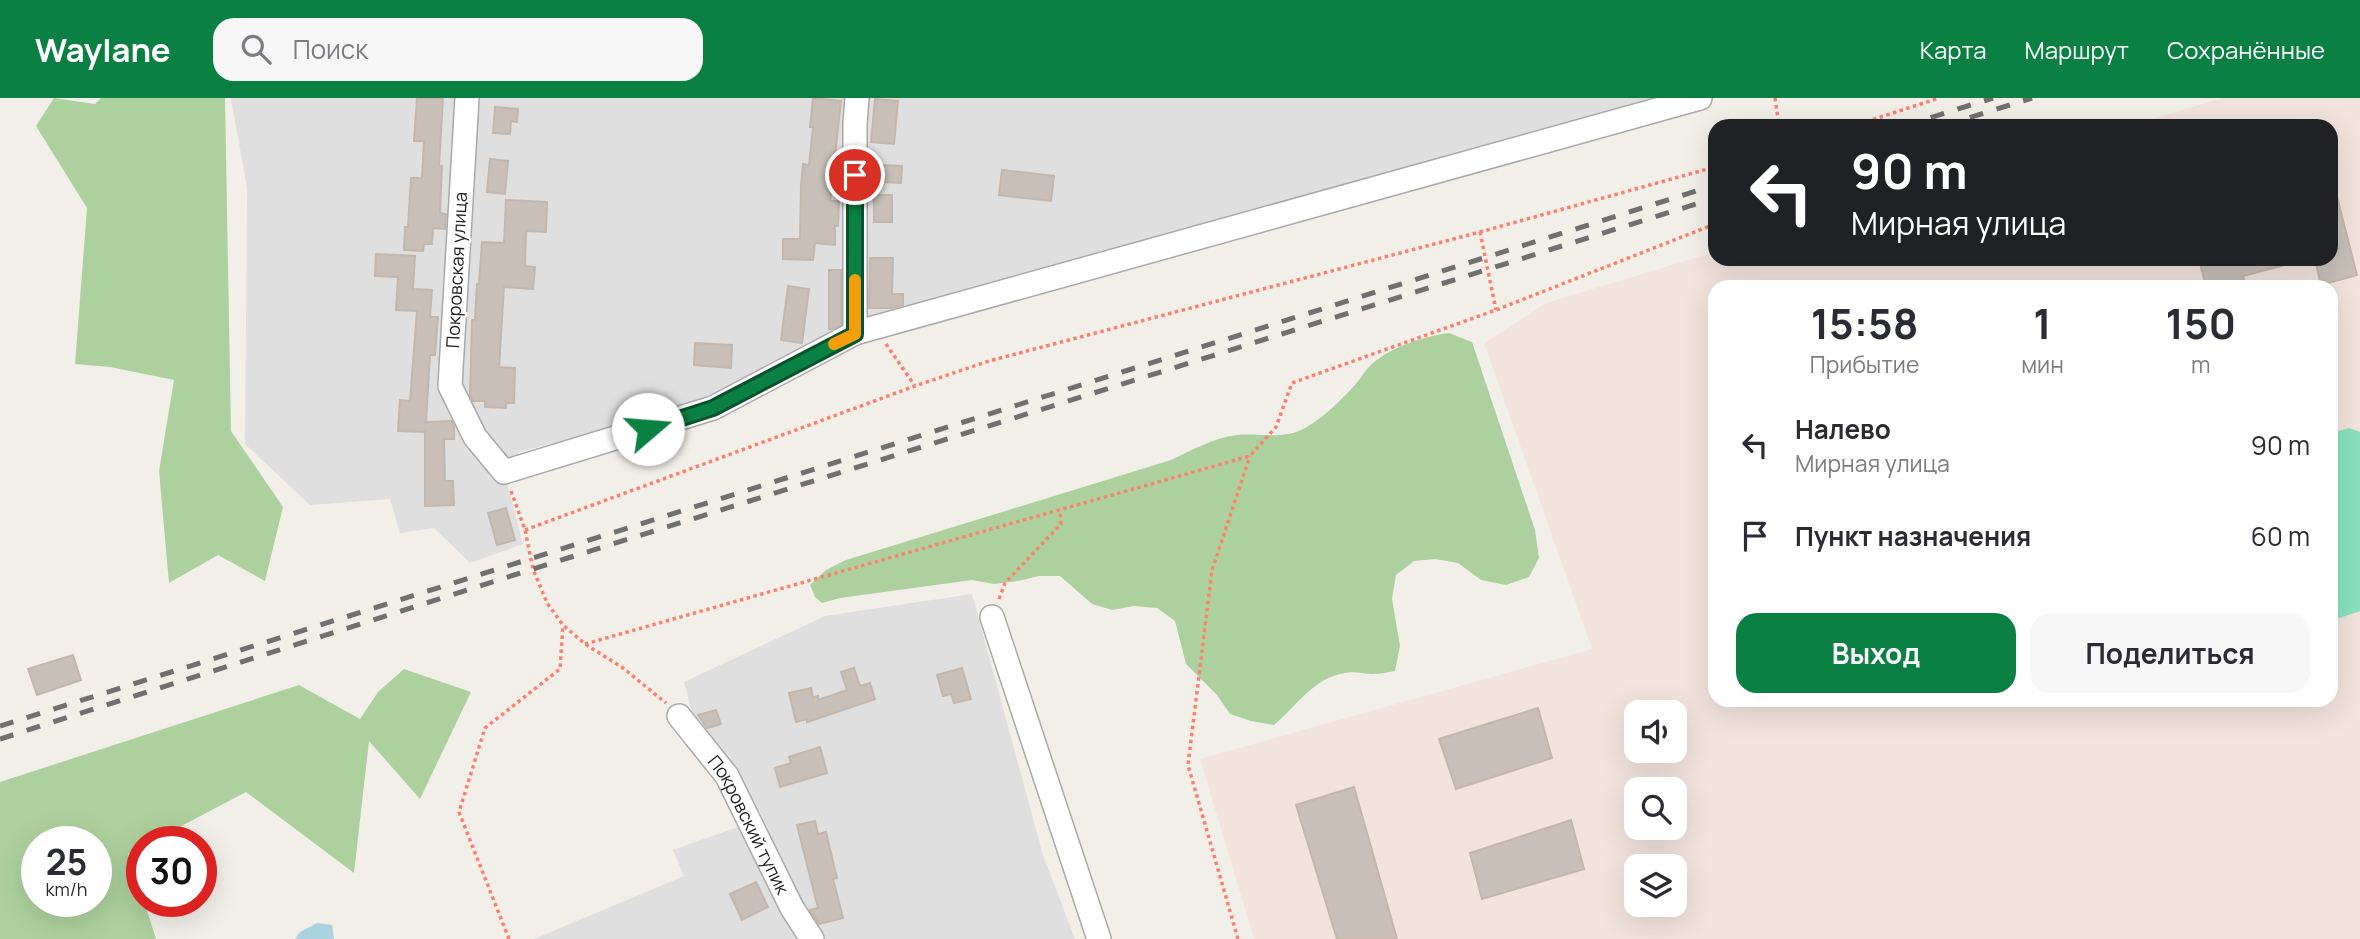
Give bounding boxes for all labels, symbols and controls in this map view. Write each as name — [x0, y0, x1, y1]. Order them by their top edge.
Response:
search box — [213, 18, 703, 81]
text: Waylane — [35, 27, 171, 72]
icon: search — [237, 30, 275, 68]
text: Поиск — [293, 31, 368, 67]
text: Карта — [1920, 33, 1987, 66]
text: Маршрут — [2025, 33, 2129, 66]
text: Сохранённые — [2167, 33, 2325, 66]
text: 90 m — [1851, 137, 1968, 204]
pin — [825, 145, 885, 205]
icon: left — [1736, 147, 1827, 238]
icon: arrive — [836, 156, 874, 194]
street label: Покровская улица — [440, 191, 472, 349]
text: Мирная улица — [1851, 201, 2066, 245]
text: 15:58 — [1811, 294, 1918, 352]
text: 1 — [2033, 294, 2052, 352]
text: 150 — [2166, 294, 2236, 352]
text: Прибытие — [1810, 348, 1919, 380]
text: мин — [2021, 348, 2064, 380]
text: m — [2191, 348, 2211, 380]
position arrow — [611, 392, 685, 466]
text: Налево — [1795, 411, 1891, 447]
icon: left — [1736, 426, 1774, 464]
text: 90 m — [2251, 427, 2310, 463]
text: Мирная улица — [1795, 447, 1950, 479]
icon: arrive — [1736, 517, 1774, 555]
text: Пункт назначения — [1795, 518, 2031, 554]
text: 60 m — [2251, 518, 2310, 554]
button: Выход — [1736, 613, 2016, 693]
button: Поделиться — [2030, 613, 2310, 693]
map controls — [1624, 700, 1687, 917]
button: sound — [1624, 700, 1687, 763]
street label: Покровский тупик — [703, 750, 796, 899]
button: search — [1624, 777, 1687, 840]
speed limit sign: 30 — [126, 826, 217, 917]
text: 25 — [46, 838, 87, 886]
button: layers — [1624, 854, 1687, 917]
text: km/h — [46, 877, 87, 901]

